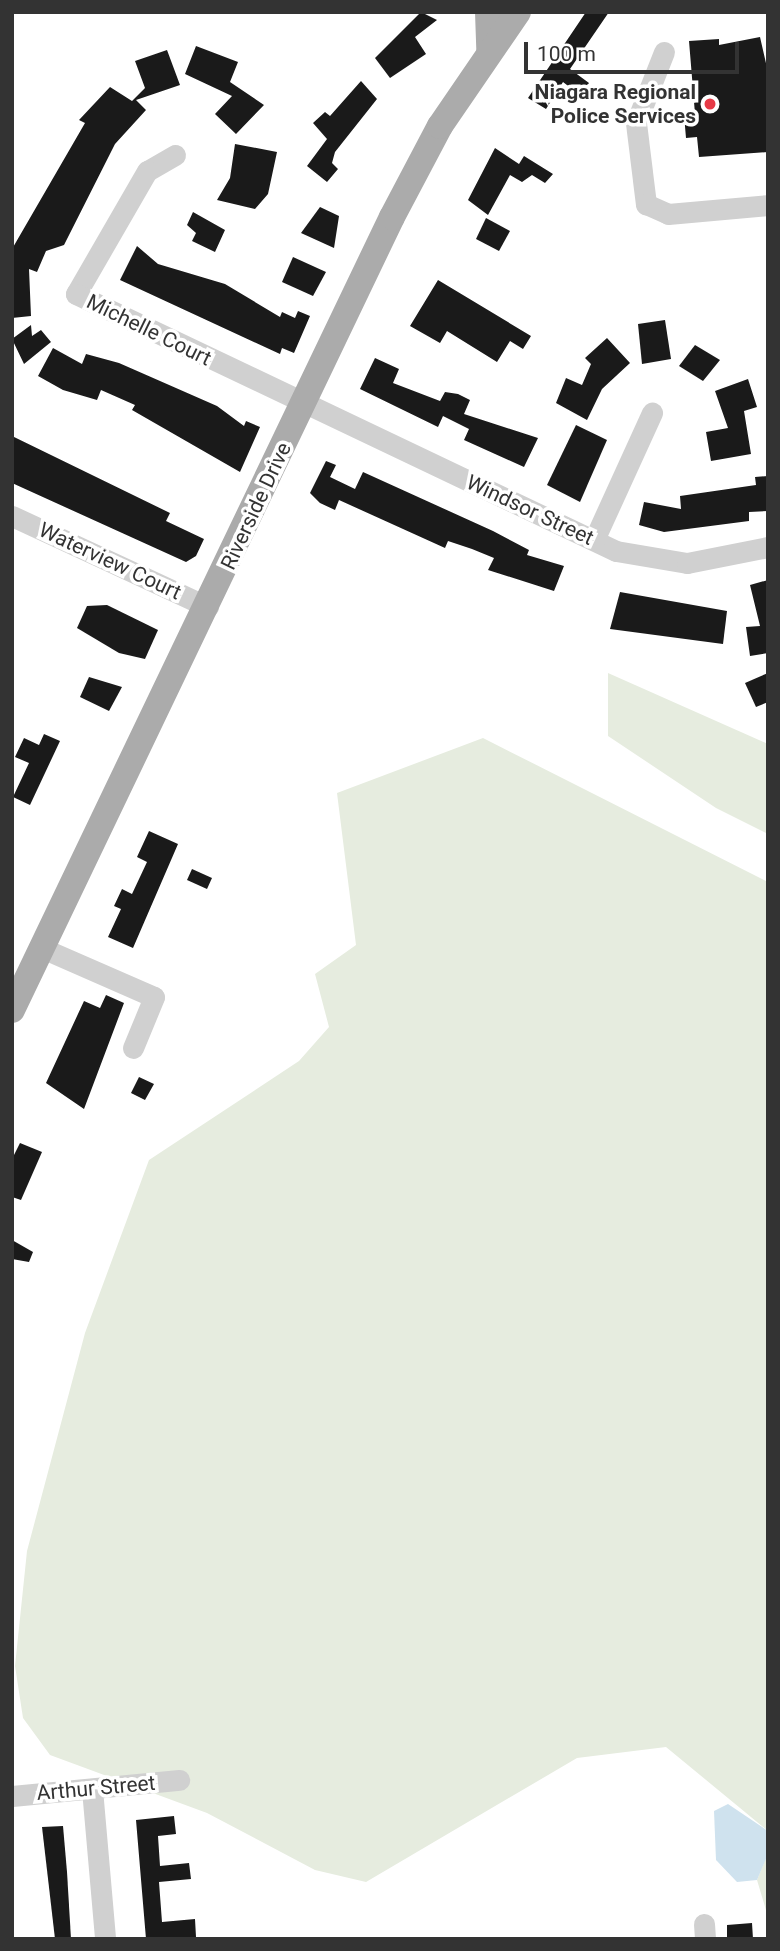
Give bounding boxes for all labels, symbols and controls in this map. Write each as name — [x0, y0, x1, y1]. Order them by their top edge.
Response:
scale bar — [528, 28, 743, 72]
text: 100 m — [537, 42, 596, 66]
place label: Niagara Regional Police Services — [535, 79, 696, 129]
marker: Niagara Regional Police Services — [702, 96, 718, 112]
street label: Michelle Court — [83, 289, 215, 371]
street label: Riverside Drive — [215, 438, 297, 574]
street label: Windsor Street — [462, 469, 598, 551]
street label: Waterview Court — [35, 517, 185, 605]
street label: Arthur Street — [36, 1770, 156, 1806]

